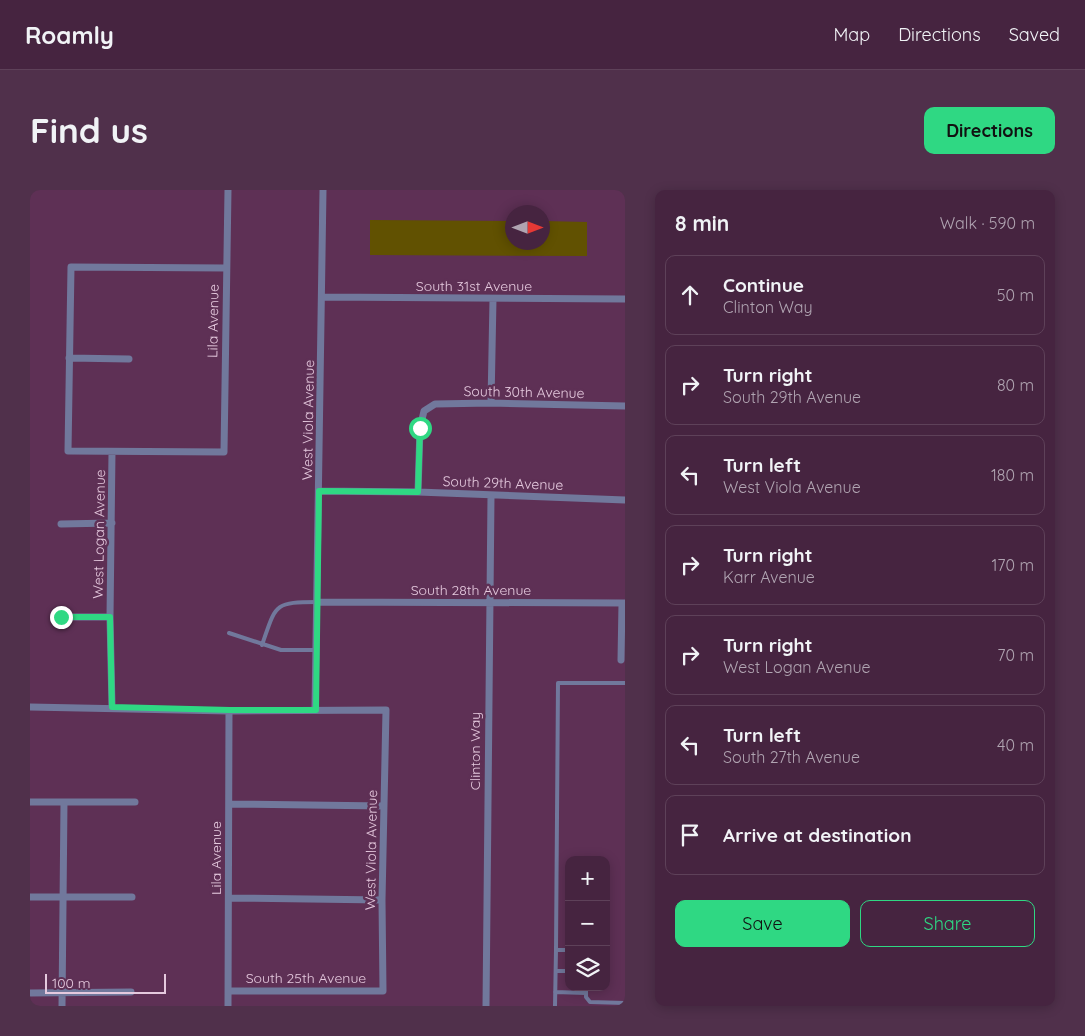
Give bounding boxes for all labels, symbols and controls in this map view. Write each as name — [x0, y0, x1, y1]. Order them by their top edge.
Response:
text: Roamly — [25, 20, 114, 50]
text: Map — [833, 23, 870, 46]
text: Directions — [898, 23, 981, 46]
text: Saved — [1009, 23, 1060, 46]
button: Directions — [924, 107, 1055, 154]
text: Find us — [30, 108, 148, 152]
north arrow — [505, 205, 550, 250]
text: 8 min — [675, 210, 729, 236]
text: Walk · 590 m — [940, 213, 1035, 233]
text: Continue — [723, 273, 804, 297]
street label: South 31st Avenue — [416, 277, 532, 295]
icon: ahead — [676, 281, 704, 309]
street label: Lila Avenue — [203, 284, 223, 358]
text: 50 m — [997, 285, 1034, 305]
text: Clinton Way — [723, 297, 813, 317]
street label: West Viola Avenue — [298, 360, 318, 480]
text: Turn right — [723, 363, 812, 387]
icon: right — [676, 371, 704, 399]
text: 80 m — [997, 375, 1034, 395]
street label: South 30th Avenue — [463, 382, 585, 402]
text: South 29th Avenue — [723, 387, 861, 407]
route start — [409, 417, 432, 440]
text: Turn left — [723, 453, 801, 477]
icon: left — [676, 461, 704, 489]
text: 180 m — [991, 465, 1034, 485]
street label: West Logan Avenue — [89, 469, 109, 599]
street label: South 29th Avenue — [442, 472, 564, 494]
text: West Viola Avenue — [723, 477, 861, 497]
text: Turn right — [723, 543, 812, 567]
icon: right — [676, 551, 704, 579]
text: 170 m — [991, 555, 1034, 575]
text: Karr Avenue — [723, 567, 815, 587]
street label: South 28th Avenue — [411, 581, 531, 599]
route end — [50, 606, 73, 629]
text: Turn right — [723, 633, 812, 657]
icon: right — [676, 641, 704, 669]
text: 70 m — [997, 645, 1034, 665]
text: West Logan Avenue — [723, 657, 871, 677]
street label: Clinton Way — [466, 712, 484, 790]
text: Turn left — [723, 723, 801, 747]
icon: left — [676, 731, 704, 759]
text: 40 m — [997, 735, 1034, 755]
text: South 27th Avenue — [723, 747, 860, 767]
street label: West Viola Avenue — [361, 790, 381, 910]
street label: Lila Avenue — [207, 821, 225, 895]
icon: arrive — [676, 821, 704, 849]
text: Arrive at destination — [723, 823, 912, 847]
map controls — [565, 856, 610, 991]
button: + — [565, 856, 610, 901]
button: Save — [675, 900, 850, 947]
button: Share — [860, 900, 1035, 947]
button: − — [565, 901, 610, 946]
button: layers — [565, 946, 610, 991]
street label: South 25th Avenue — [246, 969, 366, 987]
scale bar — [45, 971, 166, 994]
text: 100 m — [52, 974, 90, 992]

